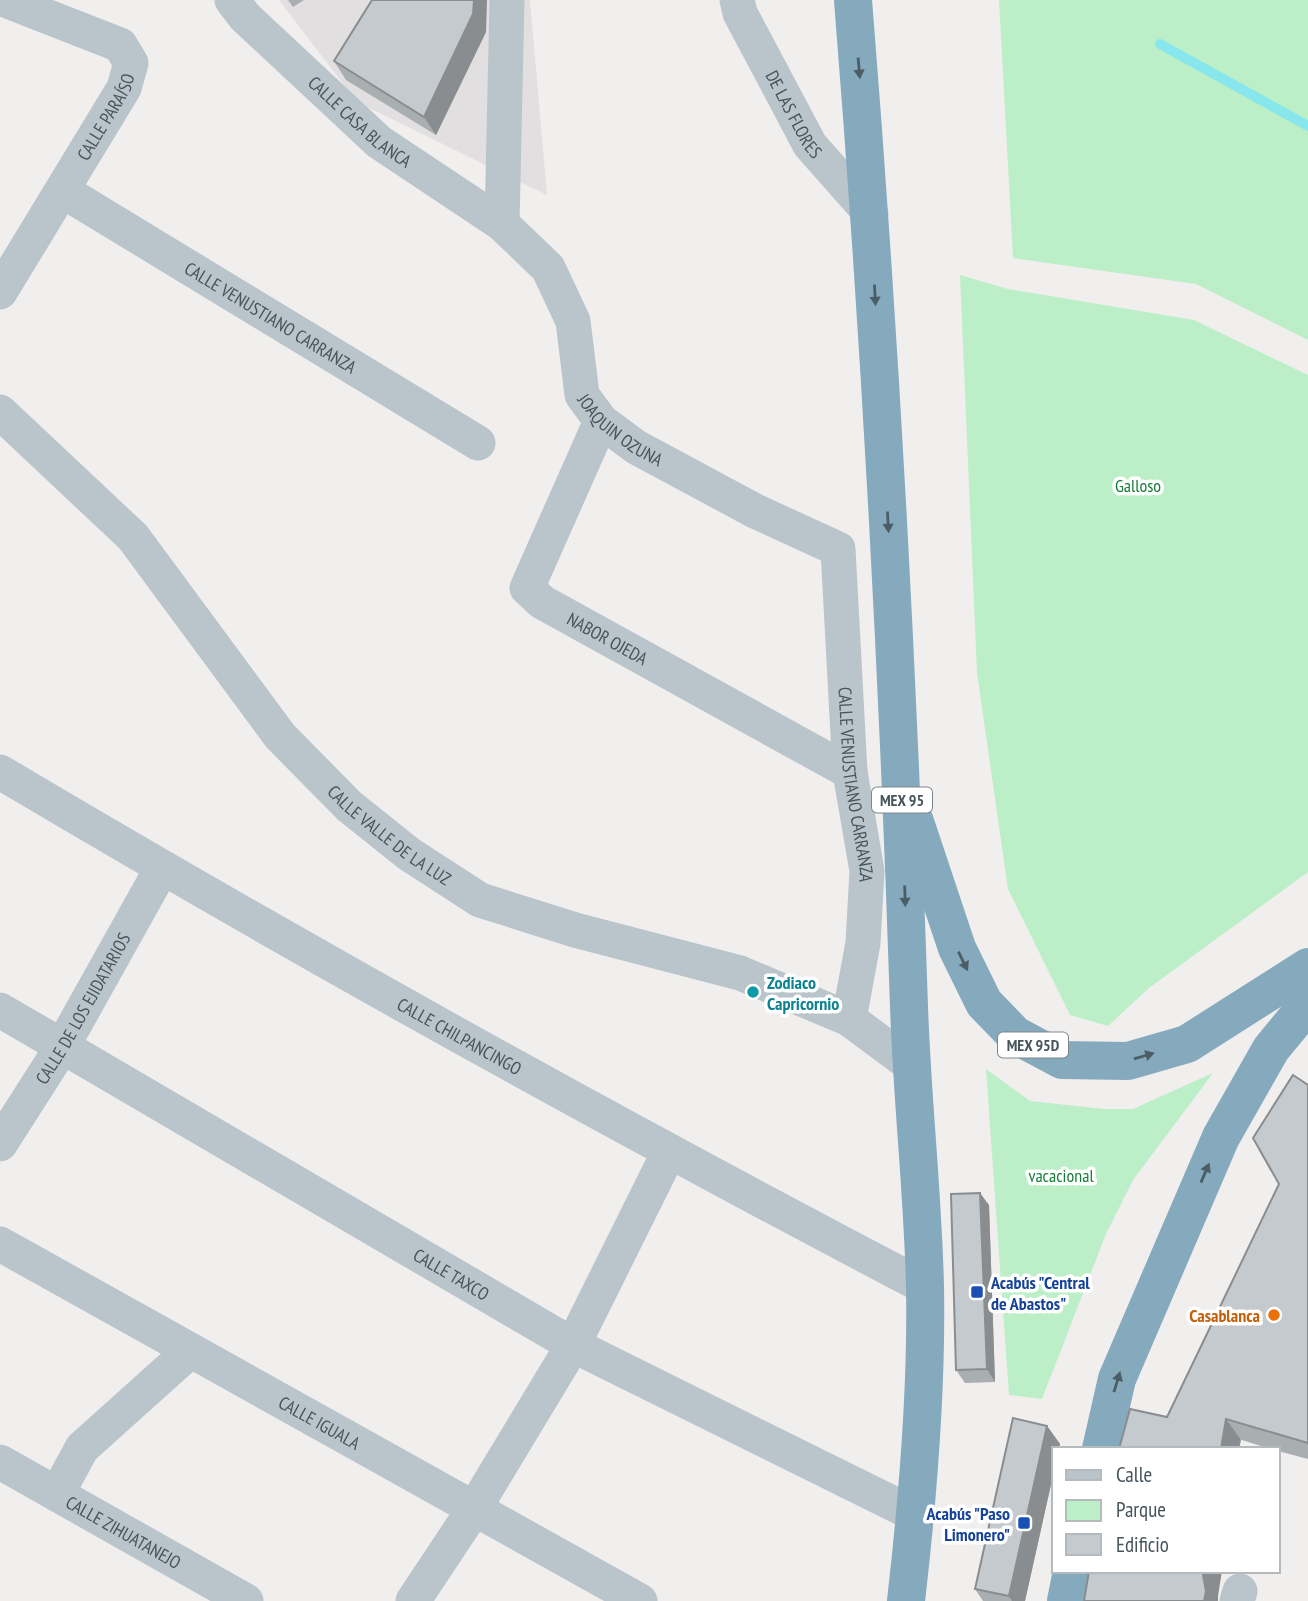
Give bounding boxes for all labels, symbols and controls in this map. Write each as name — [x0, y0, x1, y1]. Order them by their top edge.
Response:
one-way arrow — [854, 57, 865, 79]
street label: DE LAS FLORES — [761, 66, 828, 163]
street label: CALLE PARAÍSO — [71, 71, 139, 164]
street label: CALLE CASA BLANCA — [304, 71, 417, 172]
street label: CALLE VENUSTIANO CARRANZA — [181, 256, 361, 378]
one-way arrow — [870, 284, 881, 306]
street label: JOAQUIN OZUNA — [573, 388, 667, 471]
park label: Galloso — [1115, 474, 1161, 497]
one-way arrow — [882, 511, 893, 533]
street label: NABOR OJEDA — [563, 607, 652, 670]
street label: CALLE VENUSTIANO CARRANZA — [834, 686, 879, 883]
street label: CALLE VALLE DE LA LUZ — [323, 780, 456, 890]
road number: MEX 95 — [872, 788, 932, 813]
one-way arrow — [900, 885, 911, 907]
street label: CALLE DE LOS EJIDATARIOS — [30, 928, 135, 1088]
one-way arrow — [958, 951, 969, 971]
place label: Zodiaco Capricornio — [767, 971, 839, 1015]
marker: Zodiaco Capricornio — [745, 984, 761, 1000]
street label: CALLE CHILPANCINGO — [393, 992, 526, 1080]
road number: MEX 95D — [998, 1032, 1068, 1058]
one-way arrow — [1133, 1050, 1155, 1061]
one-way arrow — [1200, 1162, 1211, 1183]
park label: vacacional — [1028, 1164, 1094, 1187]
street label: CALLE TAXCO — [409, 1243, 494, 1305]
place label: Acabús "Central de Abastos" — [990, 1271, 1090, 1315]
marker: Acabús "Central de Abastos" — [969, 1284, 985, 1300]
place label: Casablanca — [1189, 1304, 1260, 1327]
marker: Casablanca — [1266, 1307, 1282, 1323]
one-way arrow — [1112, 1372, 1122, 1393]
street label: CALLE IGUALA — [275, 1390, 365, 1454]
legend — [1052, 1447, 1280, 1573]
text: Calle — [1116, 1461, 1152, 1488]
street label: CALLE ZIHUATANEJO — [62, 1490, 185, 1574]
text: Parque — [1116, 1496, 1166, 1523]
place label: Acabús "Paso Limonero" — [926, 1502, 1010, 1546]
marker: Acabús "Paso Limonero" — [1016, 1515, 1032, 1531]
text: Edificio — [1116, 1531, 1169, 1558]

